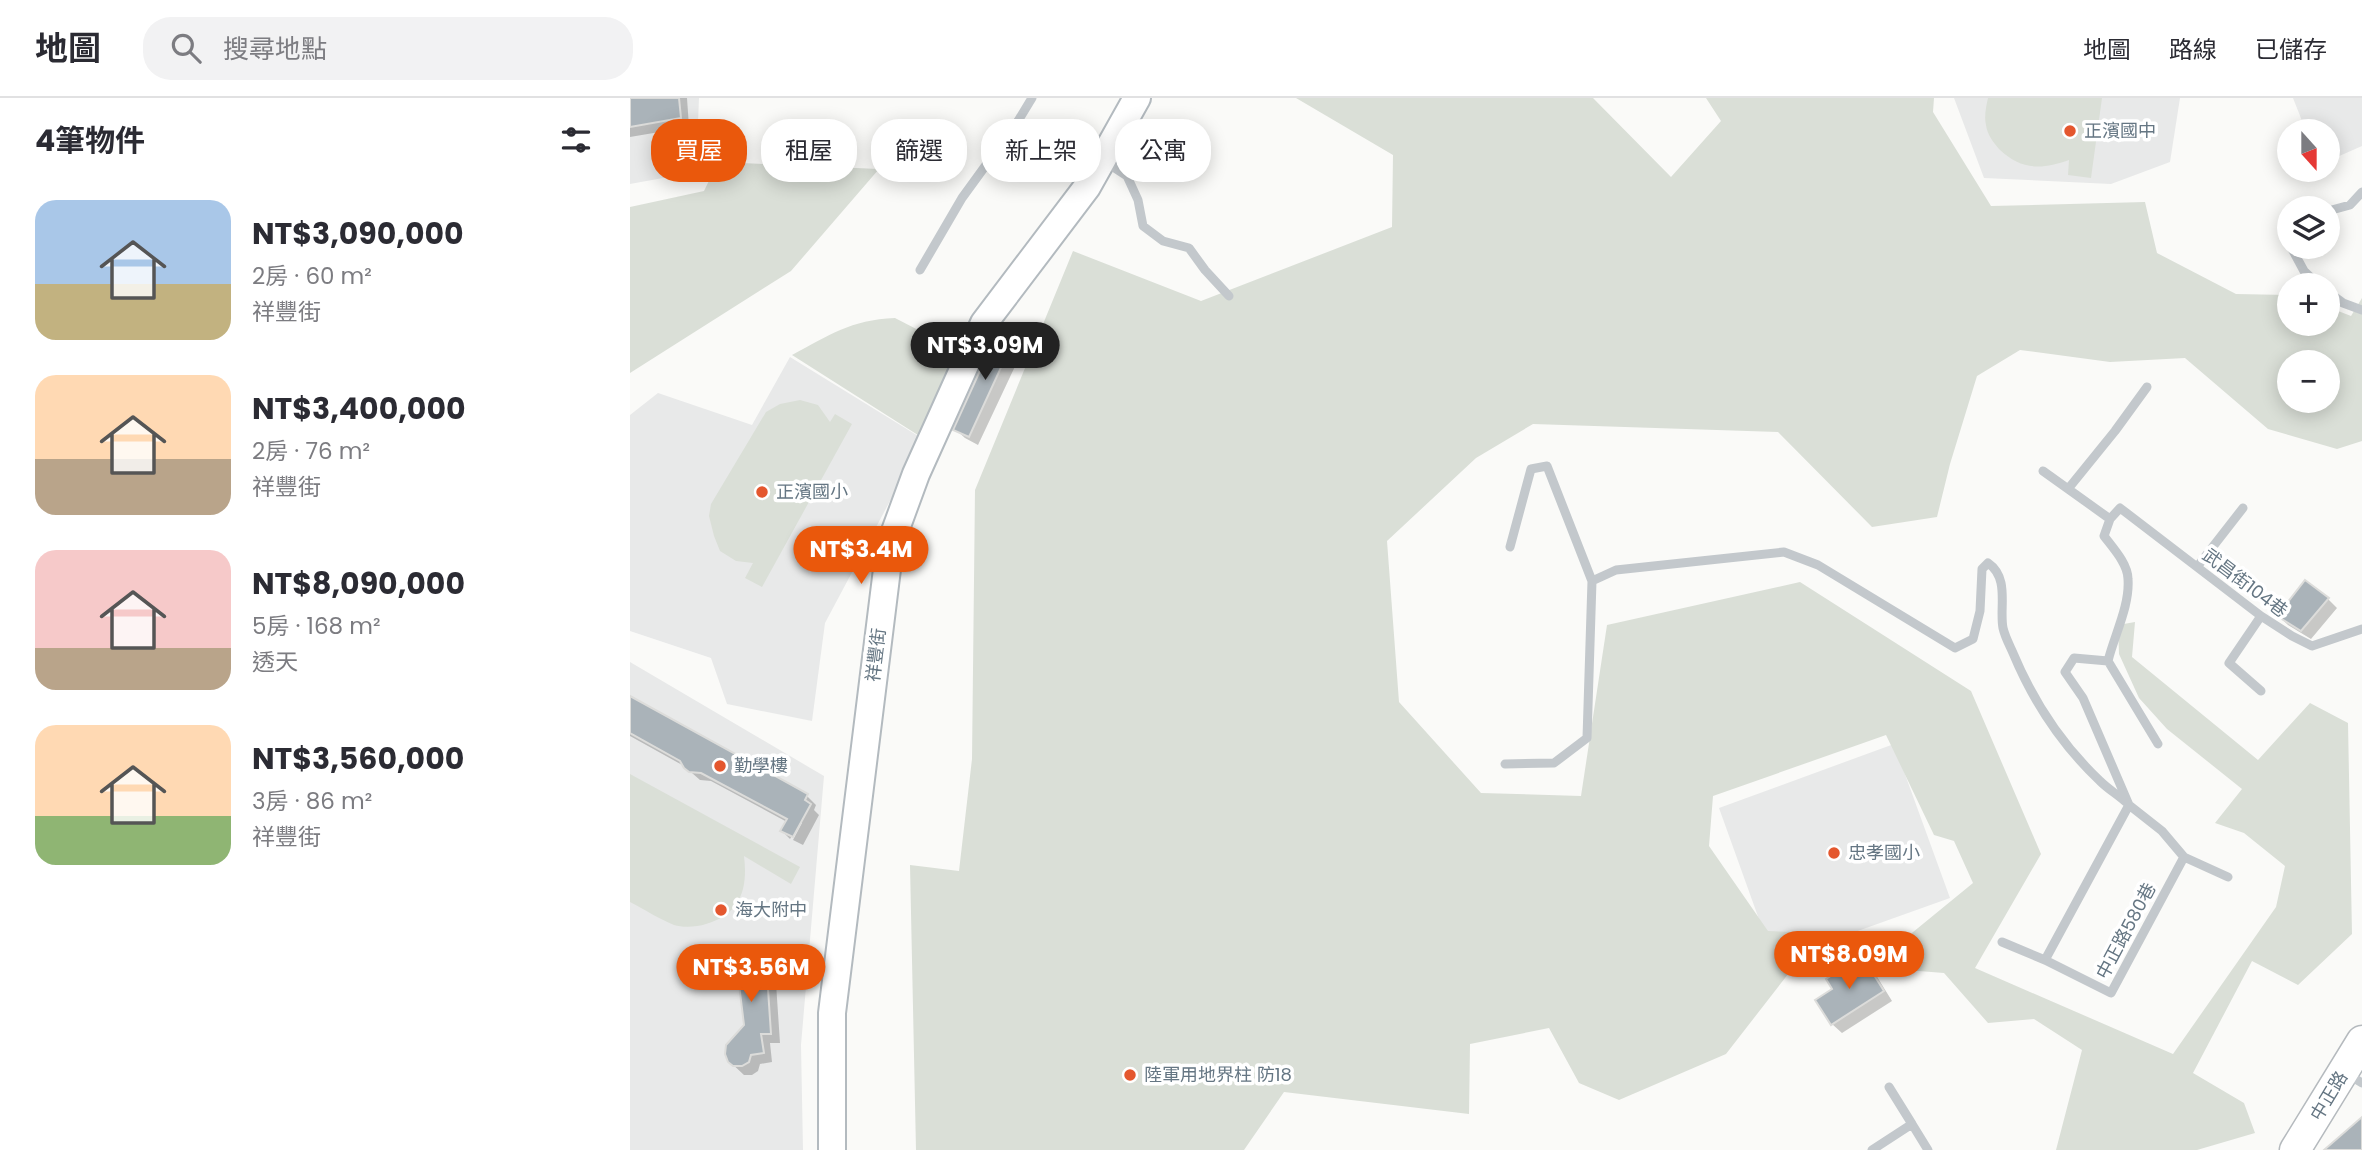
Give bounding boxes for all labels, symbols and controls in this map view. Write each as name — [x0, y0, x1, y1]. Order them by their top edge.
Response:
search box — [143, 17, 633, 80]
text: 地圖 — [35, 25, 101, 72]
icon: search — [167, 29, 205, 67]
text: 搜尋地點 — [223, 31, 327, 67]
text: 地圖 — [2083, 33, 2131, 66]
text: 路線 — [2169, 33, 2217, 66]
text: 已儲存 — [2255, 33, 2327, 66]
place label: 正濱國中 — [2084, 118, 2156, 143]
text: 4筆物件 — [35, 119, 145, 162]
chip: 買屋 — [651, 119, 747, 182]
chip: 租屋 — [761, 119, 857, 182]
chip: 篩選 — [871, 119, 967, 182]
chip: 新上架 — [981, 119, 1101, 182]
chip: 公寓 — [1115, 119, 1211, 182]
north arrow — [2277, 119, 2340, 182]
map controls — [2277, 119, 2340, 413]
icon: filters — [557, 121, 595, 159]
marker: 正濱國中 — [2062, 123, 2078, 139]
button: layers — [2277, 196, 2340, 259]
text: NT$3,090,000 — [252, 212, 464, 255]
icon: home — [91, 228, 175, 312]
text: 2房 · 60 m² — [252, 260, 372, 292]
button: + — [2277, 273, 2340, 336]
text: 祥豐街 — [252, 296, 321, 328]
pin: NT$3.09M — [913, 322, 1057, 382]
text: NT$3.09M — [927, 329, 1043, 361]
button: − — [2277, 350, 2340, 413]
text: NT$3,400,000 — [252, 387, 466, 430]
icon: home — [91, 403, 175, 487]
text: 2房 · 76 m² — [252, 435, 370, 467]
text: 祥豐街 — [252, 471, 321, 503]
place label: 正濱國小 — [776, 479, 848, 504]
marker: 正濱國小 — [754, 484, 770, 500]
pin: NT$3.4M — [796, 526, 926, 586]
text: NT$3.4M — [809, 533, 913, 565]
street label: 武昌街104巷 — [2198, 542, 2293, 623]
text: NT$8,090,000 — [252, 562, 465, 605]
icon: home — [91, 578, 175, 662]
text: 5房 · 168 m² — [252, 610, 381, 642]
street label: 祥豐街 — [860, 627, 891, 683]
text: 透天 — [252, 646, 298, 678]
text: NT$3,560,000 — [252, 737, 464, 780]
icon: home — [91, 753, 175, 837]
place label: 勤學樓 — [734, 753, 788, 778]
marker: 勤學樓 — [712, 758, 728, 774]
text: 3房 · 86 m² — [252, 785, 372, 817]
text: 祥豐街 — [252, 821, 321, 853]
place label: 忠孝國小 — [1848, 840, 1920, 865]
marker: 忠孝國小 — [1826, 845, 1842, 861]
street label: 中正路580巷 — [2090, 878, 2161, 983]
place label: 海大附中 — [735, 897, 807, 922]
marker: 海大附中 — [713, 902, 729, 918]
pin: NT$8.09M — [1777, 932, 1921, 991]
text: NT$8.09M — [1790, 938, 1908, 970]
pin: NT$3.56M — [679, 944, 823, 1004]
text: NT$3.56M — [692, 951, 810, 983]
place label: 陸軍用地界柱 防18 — [1144, 1062, 1292, 1087]
street label: 中正路 — [2304, 1066, 2353, 1125]
marker: 陸軍用地界柱 防18 — [1122, 1067, 1138, 1083]

